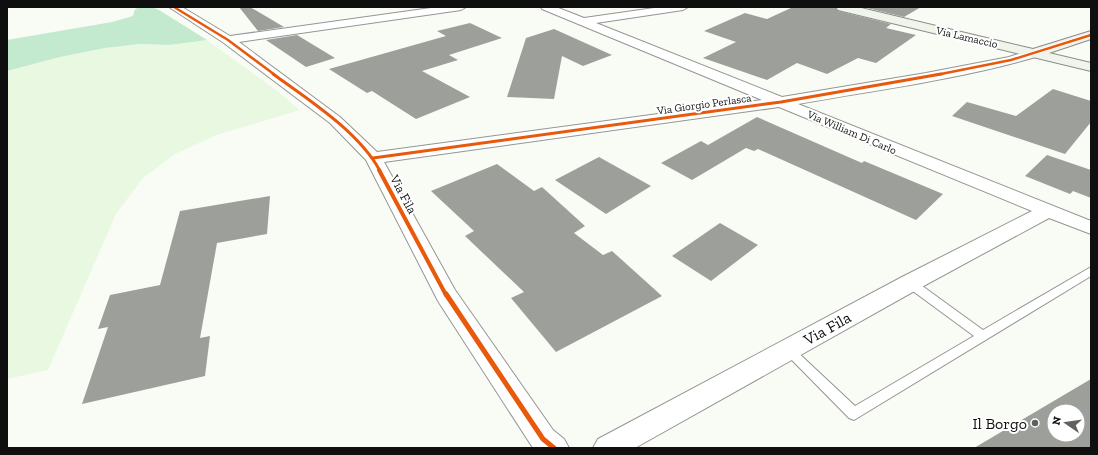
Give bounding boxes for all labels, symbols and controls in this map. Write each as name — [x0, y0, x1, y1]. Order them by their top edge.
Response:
street label: Via Lamaccio — [934, 24, 999, 51]
street label: Via Giorgio Perlasca — [655, 91, 753, 118]
street label: Via William Di Carlo — [804, 107, 899, 157]
street label: Via Fila — [387, 171, 420, 217]
street label: Via Fila — [799, 308, 855, 350]
north arrow — [1046, 403, 1086, 443]
place label: Il Borgo — [972, 414, 1027, 433]
text: N — [1049, 415, 1064, 426]
marker: Il Borgo — [1030, 418, 1040, 428]

